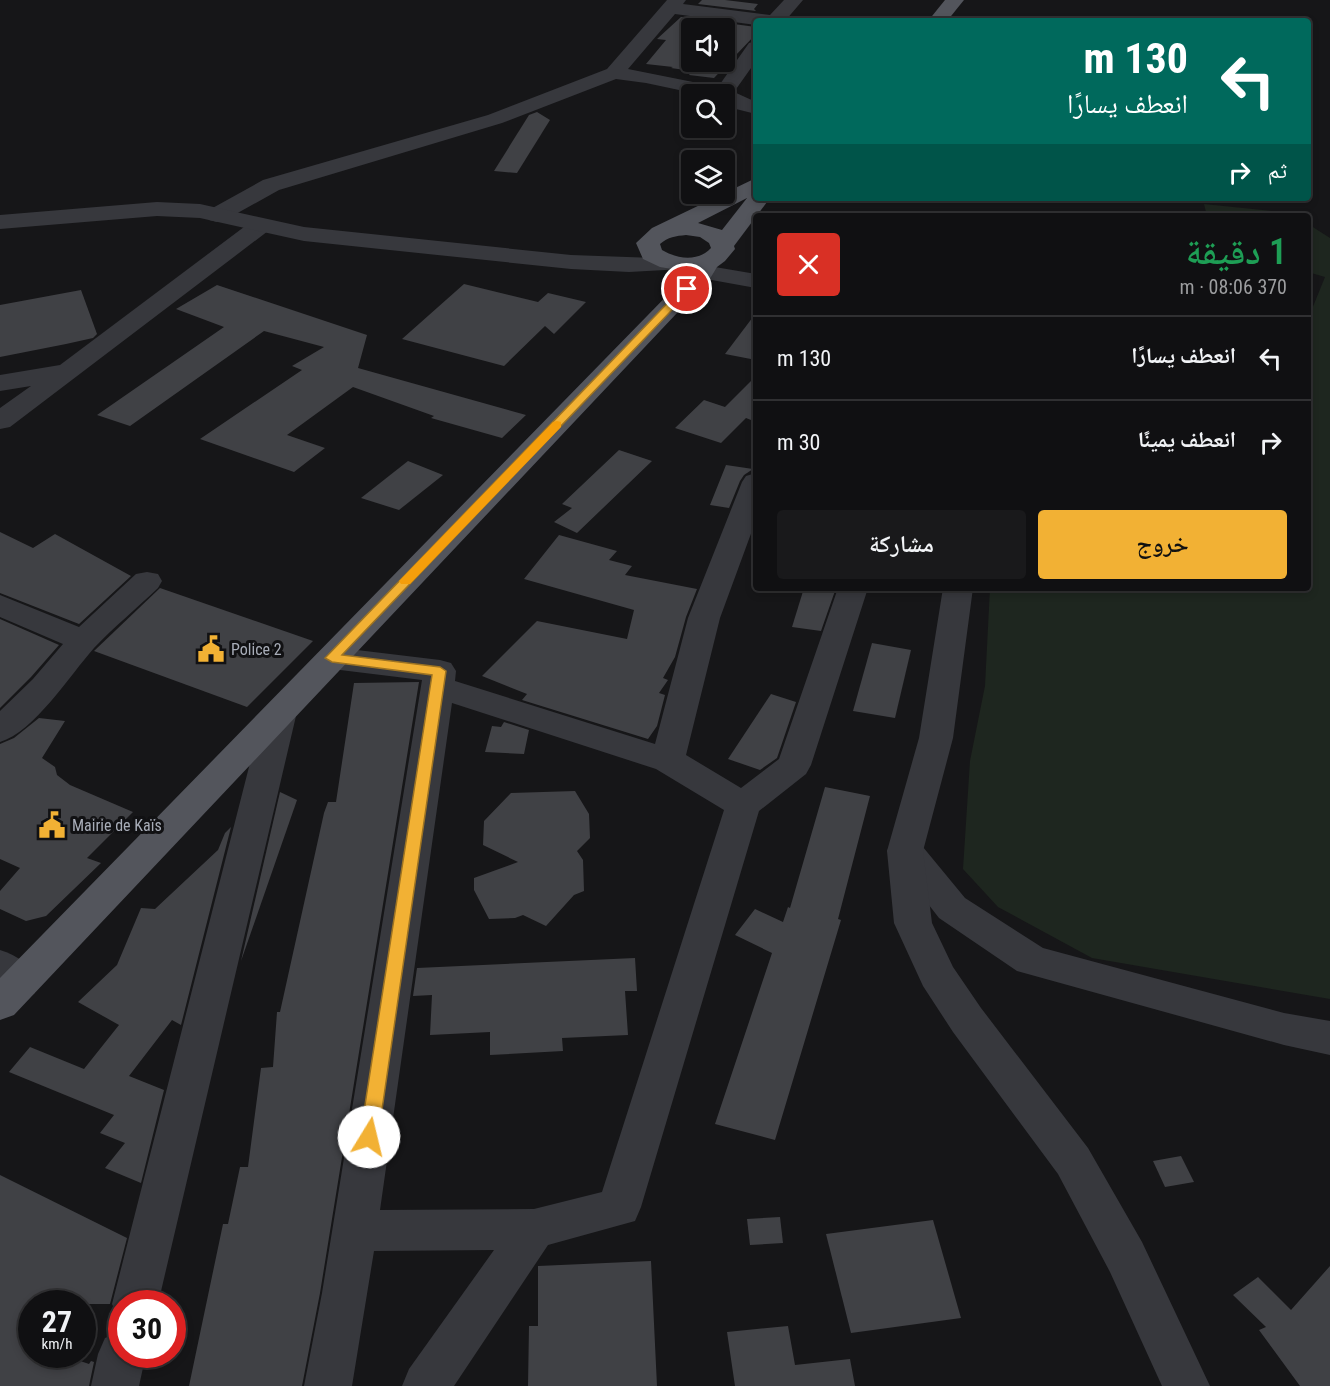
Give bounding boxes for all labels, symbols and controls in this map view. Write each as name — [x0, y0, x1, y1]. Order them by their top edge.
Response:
map controls — [681, 18, 735, 204]
button: sound — [681, 18, 735, 72]
text: 130 m — [1083, 34, 1188, 83]
icon: left — [1209, 42, 1287, 120]
button: search — [681, 84, 735, 138]
text: انعطف يسارًا — [1067, 88, 1188, 120]
button: layers — [681, 150, 735, 204]
icon: right — [1223, 156, 1256, 189]
text: ثم — [1268, 158, 1287, 183]
text: 1 دقيقة — [1186, 231, 1287, 273]
button: close — [777, 233, 840, 296]
pin — [661, 263, 712, 314]
icon: arrive — [670, 272, 703, 305]
text: 370 m · 08:06 — [1180, 275, 1287, 299]
icon: left — [1254, 342, 1287, 375]
text: انعطف يسارًا — [1131, 343, 1236, 368]
text: 130 m — [777, 346, 831, 371]
icon: right — [1254, 426, 1287, 459]
text: انعطف يمينًا — [1138, 427, 1236, 452]
text: 30 m — [777, 430, 820, 455]
button: مشاركة — [777, 510, 1026, 579]
button: خروج — [1038, 510, 1287, 579]
public building icon: Police 2 — [196, 634, 226, 664]
place label: Police 2 — [231, 640, 282, 659]
public building icon: Mairie de Kaïs — [37, 810, 67, 840]
place label: Mairie de Kaïs — [72, 816, 162, 835]
position arrow — [337, 1105, 401, 1169]
speed limit sign: 30 — [108, 1290, 186, 1368]
text: 27 — [42, 1304, 72, 1339]
text: km/h — [42, 1335, 72, 1353]

